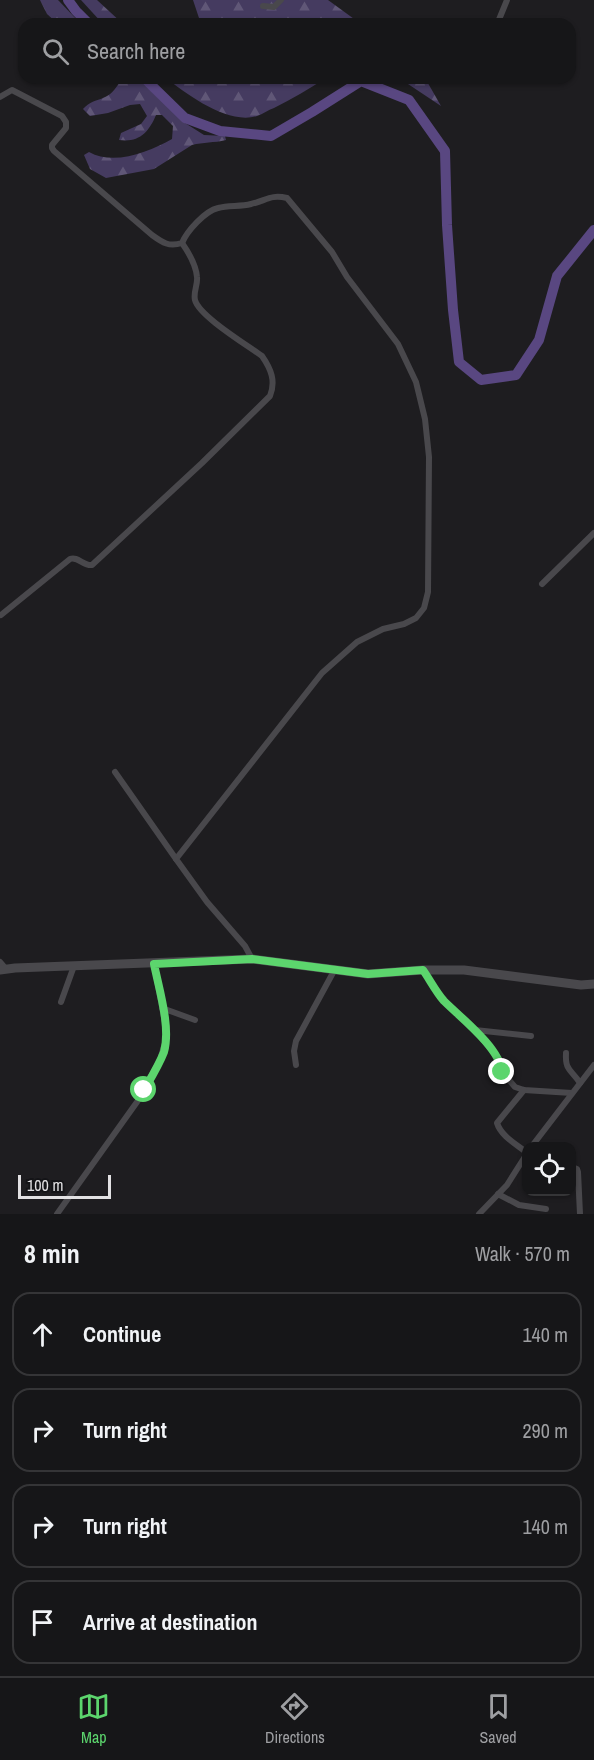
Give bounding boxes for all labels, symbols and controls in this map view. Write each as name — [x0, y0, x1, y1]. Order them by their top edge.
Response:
search box — [18, 18, 576, 84]
icon: search — [39, 35, 72, 68]
text: Search here — [87, 36, 185, 66]
route end — [488, 1058, 514, 1084]
route start — [130, 1076, 156, 1102]
map controls — [522, 1142, 576, 1196]
button: locate — [522, 1142, 576, 1196]
scale bar — [18, 1172, 111, 1200]
text: 100 m — [27, 1174, 63, 1196]
text: 8 min — [24, 1236, 80, 1271]
text: Walk · 570 m — [475, 1240, 570, 1267]
icon: ahead — [26, 1318, 59, 1351]
text: Continue — [83, 1319, 161, 1349]
text: 140 m — [522, 1321, 568, 1348]
icon: right — [26, 1414, 59, 1447]
text: Turn right — [83, 1415, 167, 1445]
text: 290 m — [522, 1417, 568, 1444]
icon: right — [26, 1510, 59, 1543]
text: Turn right — [83, 1511, 167, 1541]
text: 140 m — [522, 1513, 568, 1540]
icon: arrive — [26, 1606, 59, 1639]
text: Arrive at destination — [83, 1607, 257, 1637]
tab: Map — [77, 1690, 110, 1748]
tab: Directions — [265, 1690, 325, 1748]
tab: Saved — [479, 1690, 517, 1748]

